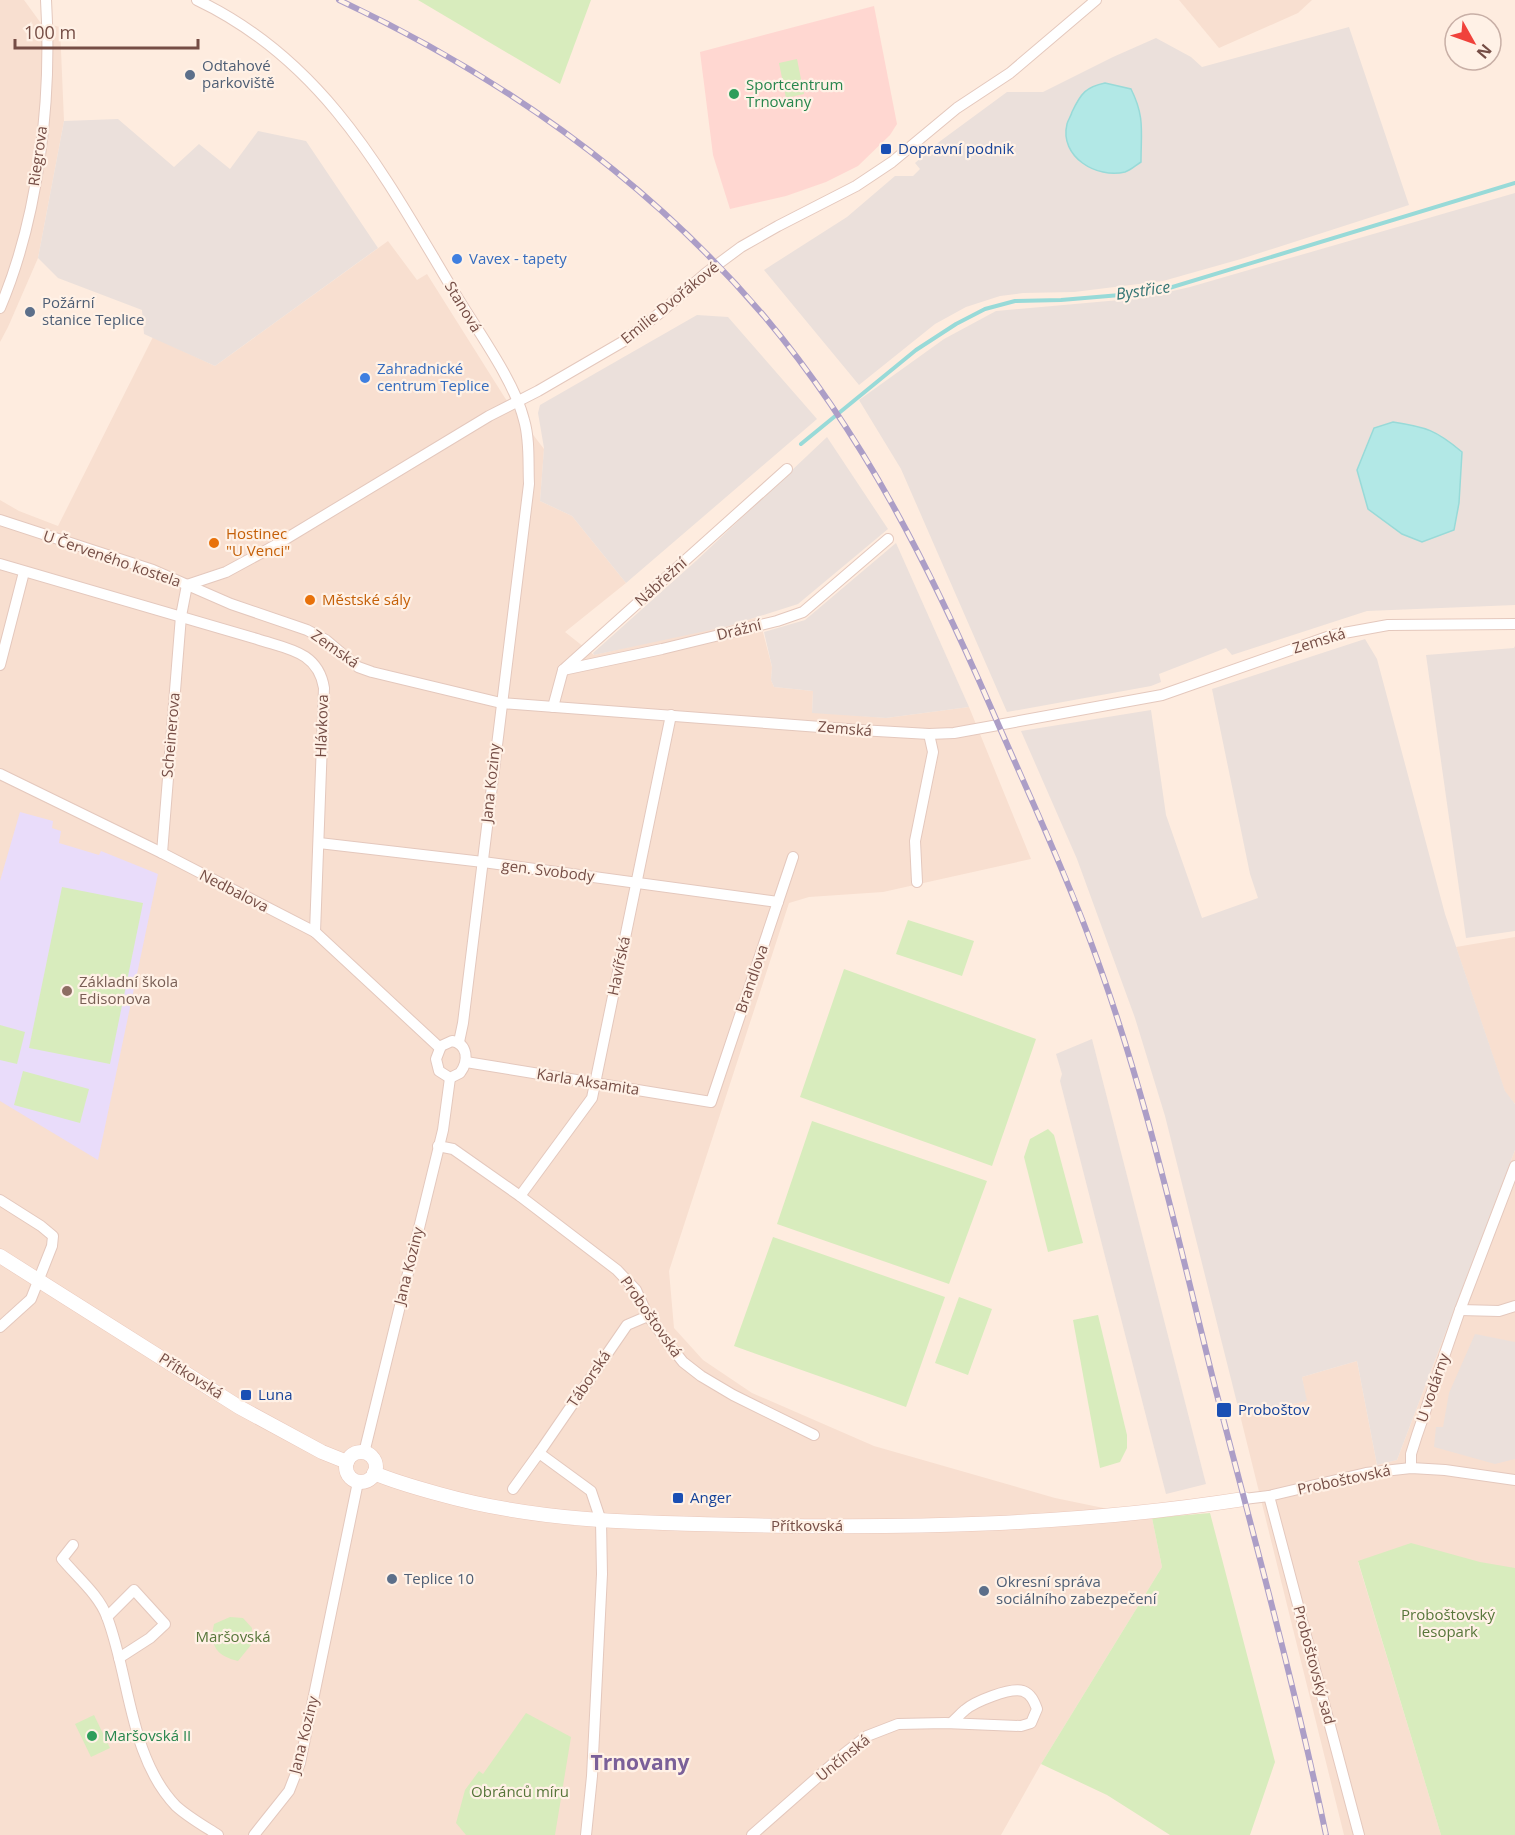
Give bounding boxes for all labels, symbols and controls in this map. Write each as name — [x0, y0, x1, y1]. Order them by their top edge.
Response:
scale bar — [15, 12, 198, 50]
north arrow — [1443, 12, 1503, 72]
text: 100 m — [24, 20, 76, 44]
text: N — [1472, 40, 1497, 64]
place label: Odtahové parkoviště — [202, 55, 275, 92]
marker: Odtahové parkoviště — [183, 68, 197, 82]
place label: Sportcentrum Trnovany — [746, 74, 843, 111]
marker: Sportcentrum Trnovany — [727, 87, 741, 101]
street label: Riegrova — [23, 124, 51, 187]
place label: Dopravní podnik — [898, 138, 1014, 158]
marker: Dopravní podnik — [879, 142, 893, 156]
place label: Vavex - tapety — [469, 248, 567, 268]
marker: Vavex - tapety — [450, 252, 464, 266]
street label: Emilie Dvořákové — [616, 257, 723, 348]
water label: Bystřice — [1114, 275, 1172, 305]
street label: Stanová — [441, 277, 487, 336]
place label: Požární stanice Teplice — [42, 292, 144, 329]
marker: Požární stanice Teplice — [23, 305, 37, 319]
place label: Zahradnické centrum Teplice — [377, 358, 489, 395]
marker: Zahradnické centrum Teplice — [358, 371, 372, 385]
place label: Hostinec "U Venci" — [226, 523, 290, 560]
street label: U Červeného kostela — [41, 525, 184, 591]
marker: Hostinec "U Venci" — [207, 536, 221, 550]
street label: Nábřežní — [630, 552, 691, 610]
place label: Městské sály — [322, 589, 411, 609]
marker: Městské sály — [303, 593, 317, 607]
street label: Drážní — [714, 614, 764, 644]
street label: Zemská — [1290, 623, 1348, 658]
street label: Zemská — [308, 624, 364, 672]
street label: Scheinerova — [156, 691, 184, 778]
street label: Hlávkova — [310, 694, 332, 758]
street label: Zemská — [817, 716, 873, 740]
street label: Jana Koziny — [476, 742, 504, 825]
street label: gen. Svobody — [501, 854, 596, 886]
street label: Nedbalova — [196, 864, 272, 916]
street label: Havířská — [602, 934, 634, 997]
street label: Brandlova — [730, 942, 772, 1016]
place label: Základní škola Edisonova — [79, 971, 178, 1008]
marker: Základní škola Edisonova — [60, 984, 74, 998]
street label: Karla Aksamita — [535, 1063, 641, 1099]
street label: Jana Koziny — [388, 1224, 427, 1309]
street label: Proboštovská — [616, 1272, 687, 1361]
street label: Táborská — [562, 1346, 614, 1411]
street label: Přítkovská — [156, 1348, 227, 1403]
street label: U vodárny — [1411, 1350, 1453, 1425]
place label: Luna — [258, 1384, 293, 1404]
marker: Luna — [239, 1388, 253, 1402]
place label: Proboštov — [1238, 1399, 1310, 1419]
marker: Proboštov — [1215, 1401, 1233, 1419]
street label: Proboštovská — [1295, 1459, 1392, 1499]
place label: Anger — [690, 1487, 731, 1507]
marker: Anger — [671, 1491, 685, 1505]
street label: Přítkovská — [771, 1515, 843, 1535]
place label: Teplice 10 — [404, 1568, 474, 1588]
place label: Okresní správa sociálního zabezpečení — [996, 1571, 1158, 1608]
marker: Teplice 10 — [385, 1572, 399, 1586]
marker: Okresní správa sociálního zabezpečení — [977, 1584, 991, 1598]
street label: Proboštovský sad — [1289, 1603, 1340, 1726]
park label: Proboštovský lesopark — [1401, 1604, 1495, 1641]
park label: Maršovská — [196, 1626, 271, 1646]
street label: Jana Koziny — [283, 1693, 322, 1778]
place label: Maršovská II — [104, 1725, 191, 1745]
marker: Maršovská II — [85, 1729, 99, 1743]
street label: Unčínská — [811, 1729, 873, 1785]
district label: Trnovany — [591, 1748, 689, 1776]
park label: Obránců míru — [471, 1781, 569, 1801]

